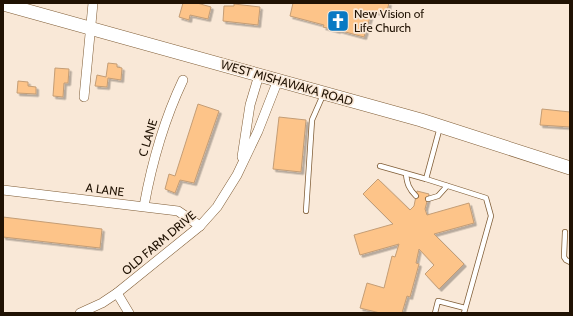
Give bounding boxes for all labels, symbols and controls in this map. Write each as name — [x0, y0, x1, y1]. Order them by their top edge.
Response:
place label: New Vision of Life Church — [354, 6, 424, 35]
church icon: New Vision of Life Church — [325, 8, 351, 34]
street label: WEST MISHAWAKA ROAD — [219, 56, 355, 109]
street label: C LANE — [135, 117, 160, 159]
street label: A LANE — [85, 180, 125, 199]
street label: OLD FARM DRIVE — [118, 207, 199, 278]

